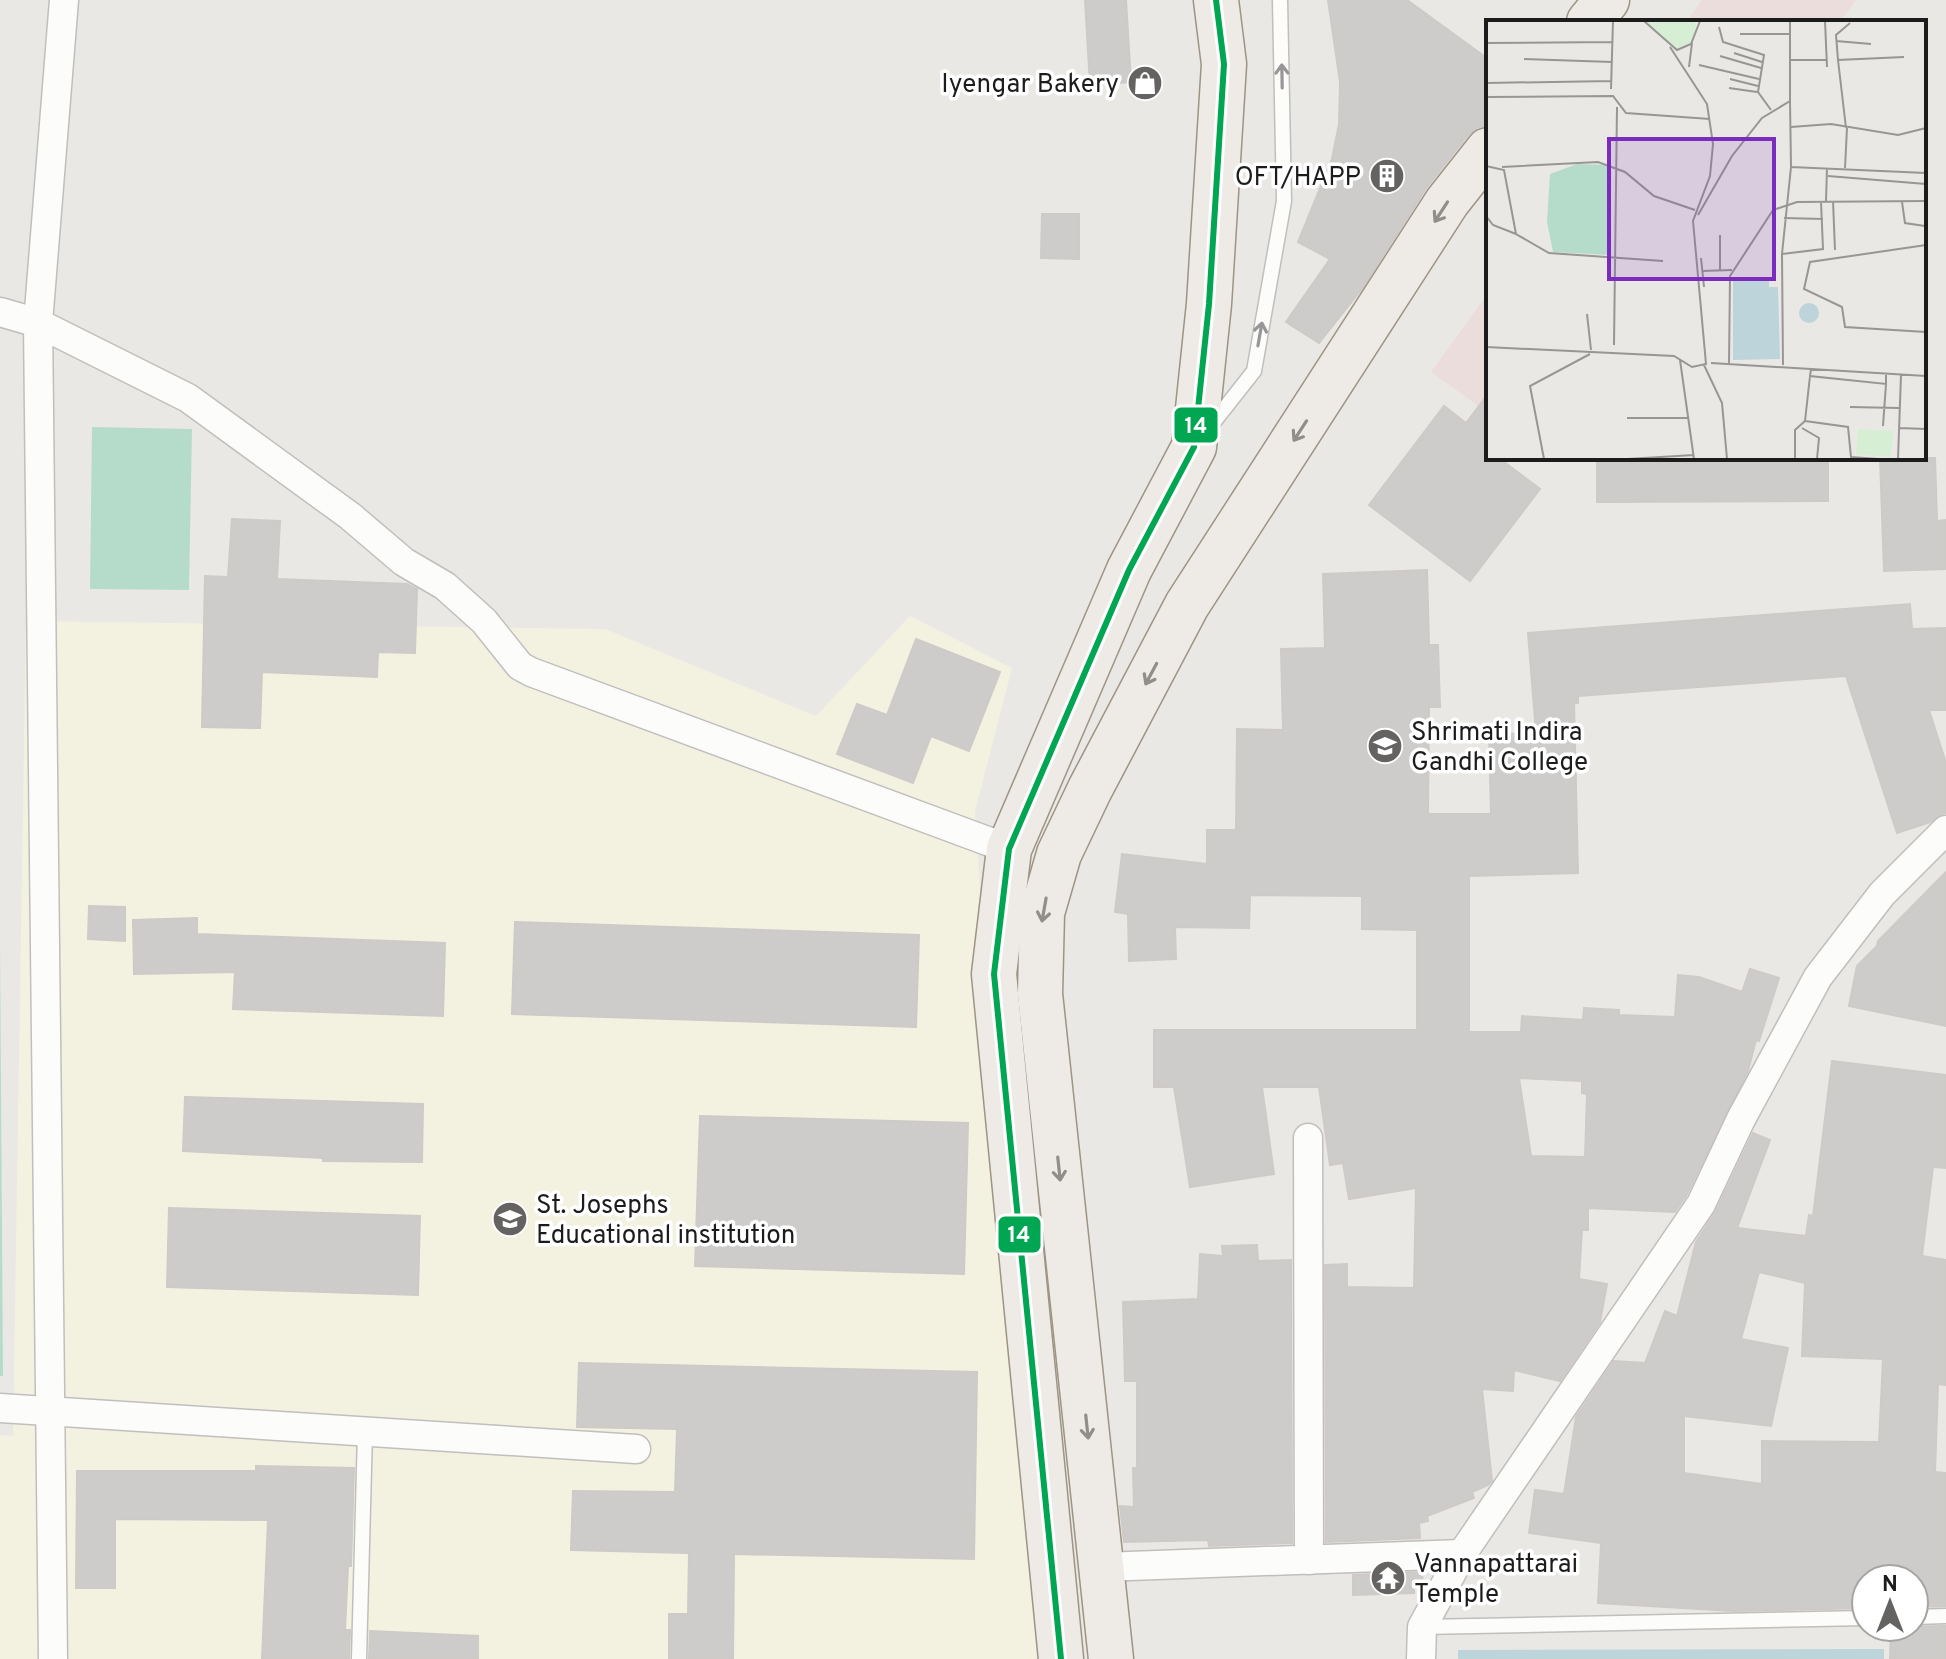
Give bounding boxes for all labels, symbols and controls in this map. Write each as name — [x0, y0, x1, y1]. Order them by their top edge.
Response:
inset map — [1486, 20, 1926, 460]
one-way arrow — [1274, 63, 1289, 90]
shop icon: Iyengar Bakery — [1126, 64, 1164, 102]
place label: Iyengar Bakery — [941, 69, 1119, 102]
building icon: OFT/HAPP — [1368, 157, 1406, 195]
place label: OFT/HAPP — [1235, 162, 1361, 195]
one-way arrow — [1432, 200, 1448, 223]
one-way arrow — [1254, 322, 1269, 347]
line badge: 14 — [1173, 406, 1219, 444]
text: 14 — [1185, 414, 1207, 441]
one-way arrow — [1291, 419, 1308, 441]
one-way arrow — [1142, 662, 1158, 686]
place label: Shrimati Indira Gandhi College — [1411, 717, 1588, 780]
school or university icon: Shrimati Indira Gandhi College — [1366, 727, 1404, 765]
one-way arrow — [1036, 897, 1051, 922]
one-way arrow — [1051, 1155, 1066, 1182]
place label: St. Josephs Educational institution — [536, 1190, 795, 1253]
school or university icon: St. Josephs Educational institution — [491, 1200, 529, 1238]
line badge: 14 — [997, 1215, 1042, 1254]
text: 14 — [1008, 1223, 1030, 1250]
one-way arrow — [1079, 1413, 1094, 1440]
place label: Vannapattarai Temple — [1414, 1549, 1578, 1612]
temple icon: Vannapattarai Temple — [1369, 1559, 1407, 1597]
north arrow — [1850, 1563, 1930, 1643]
text: N — [1882, 1572, 1898, 1599]

